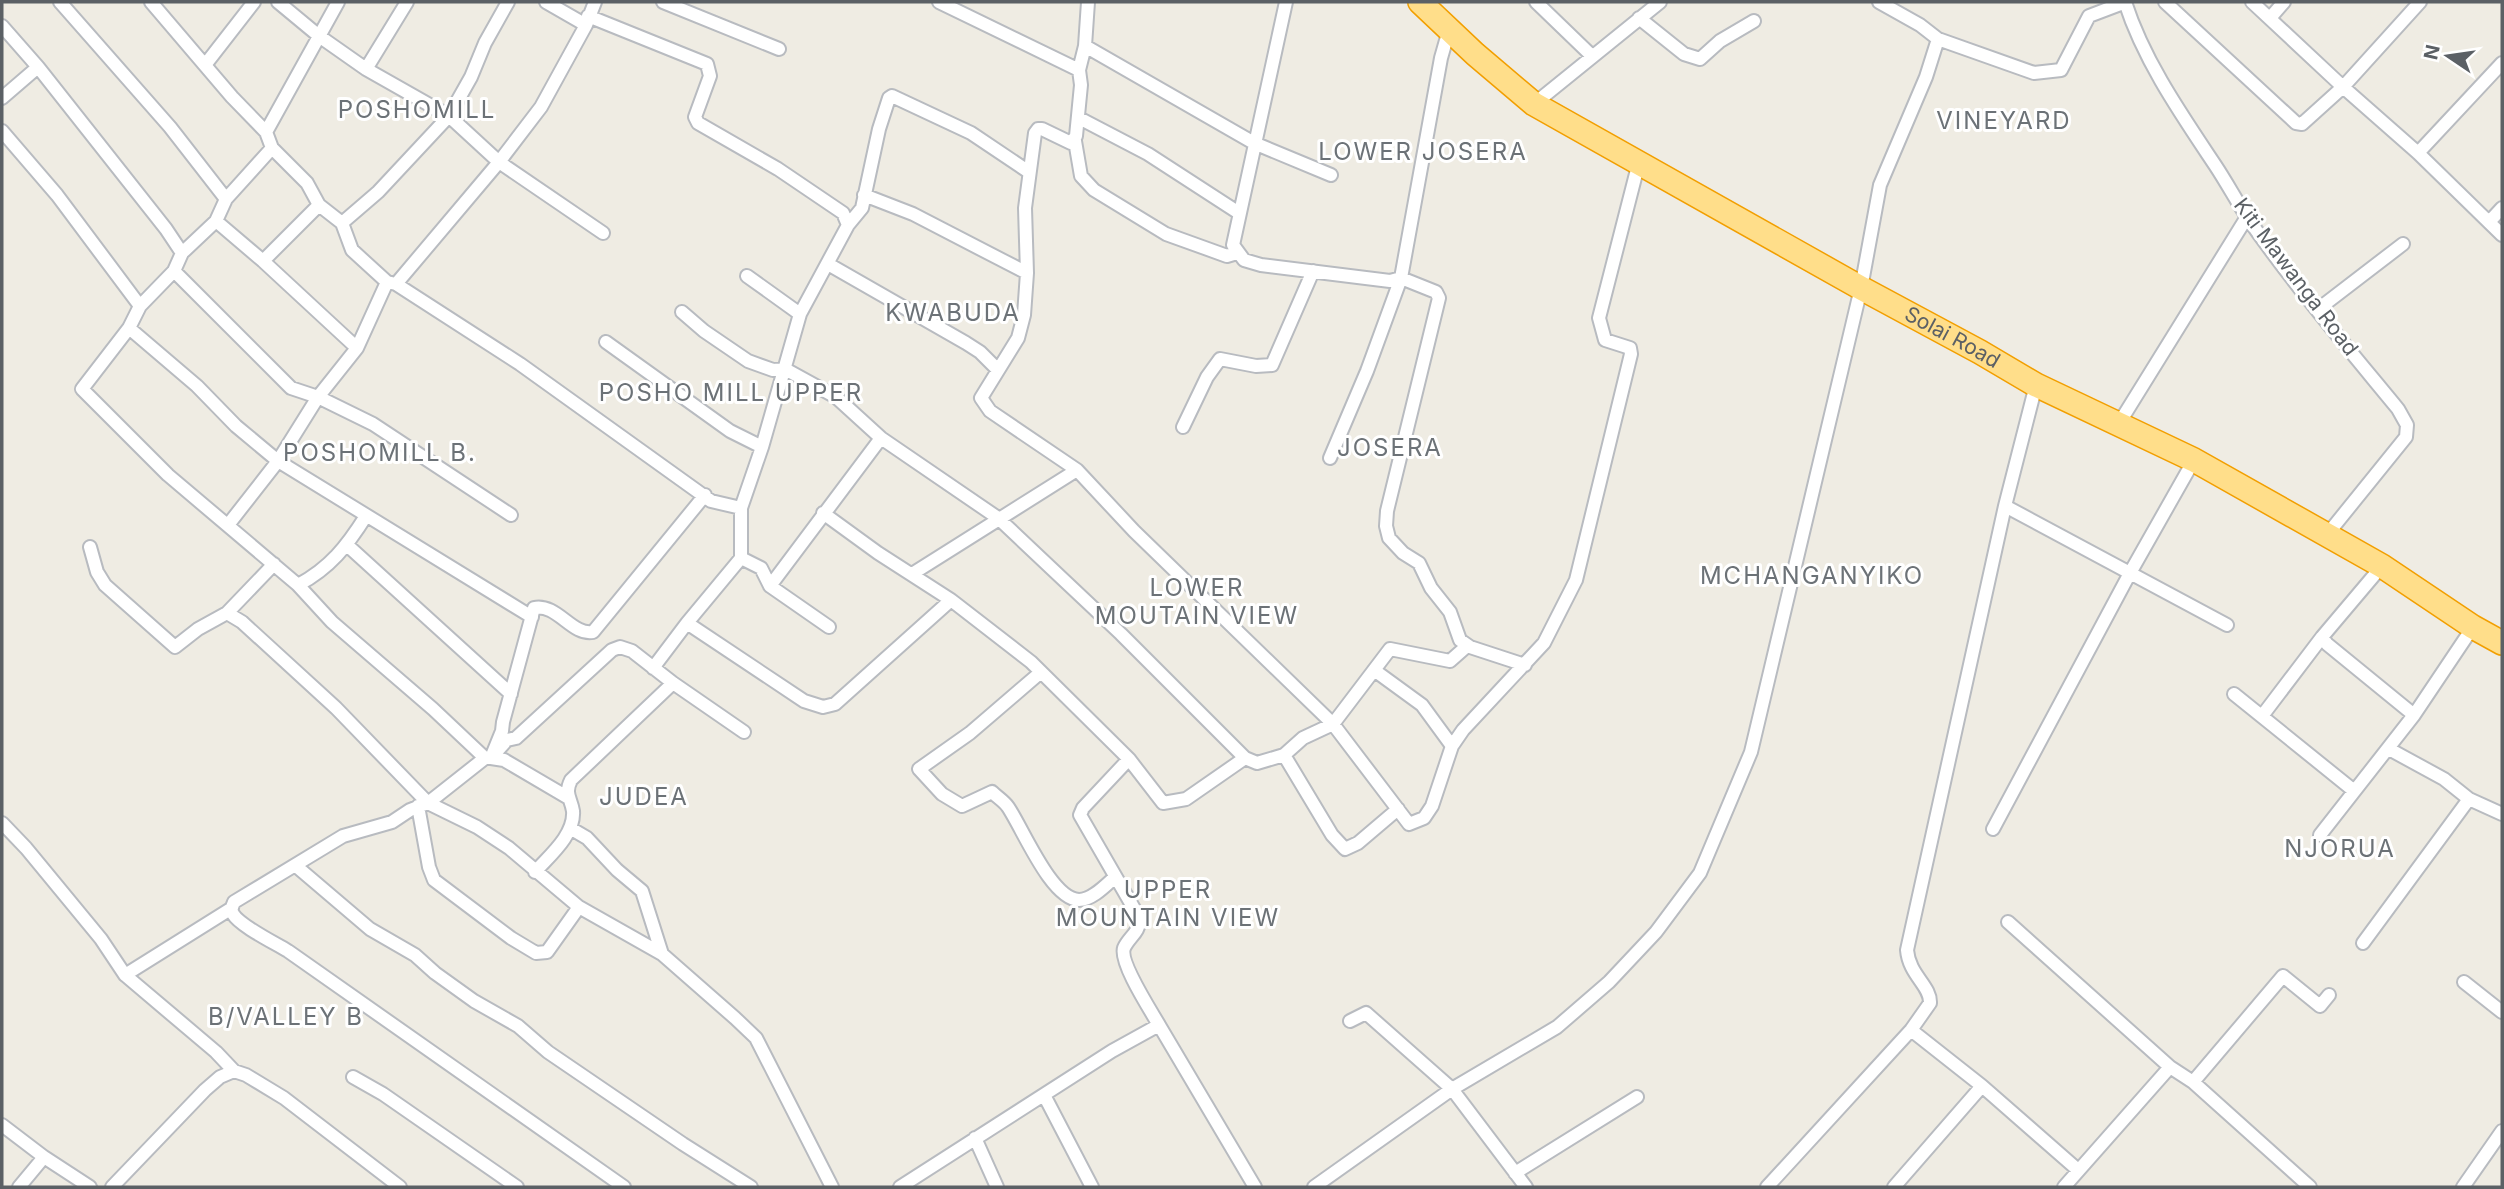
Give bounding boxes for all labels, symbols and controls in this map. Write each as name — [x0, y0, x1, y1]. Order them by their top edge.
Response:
north arrow — [2413, 21, 2483, 91]
text: N — [2419, 43, 2445, 62]
district label: POSHOMILL — [338, 95, 496, 124]
district label: VINEYARD — [1936, 106, 2072, 135]
district label: LOWER JOSERA — [1318, 137, 1528, 166]
street label: Kiti Mawanga Road — [2229, 193, 2364, 360]
district label: KWABUDA — [885, 298, 1021, 327]
street label: Solai Road — [1901, 301, 2005, 373]
district label: POSHO MILL UPPER — [599, 378, 863, 407]
district label: JOSERA — [1337, 433, 1443, 462]
district label: POSHOMILL B. — [283, 438, 477, 467]
district label: MCHANGANYIKO — [1700, 561, 1924, 590]
district label: LOWER MOUTAIN VIEW — [1095, 573, 1299, 630]
district label: JUDEA — [599, 782, 689, 811]
district label: NJORUA — [2284, 834, 2396, 863]
district label: UPPER MOUNTAIN VIEW — [1056, 875, 1280, 932]
district label: B/VALLEY B — [208, 1002, 364, 1031]

